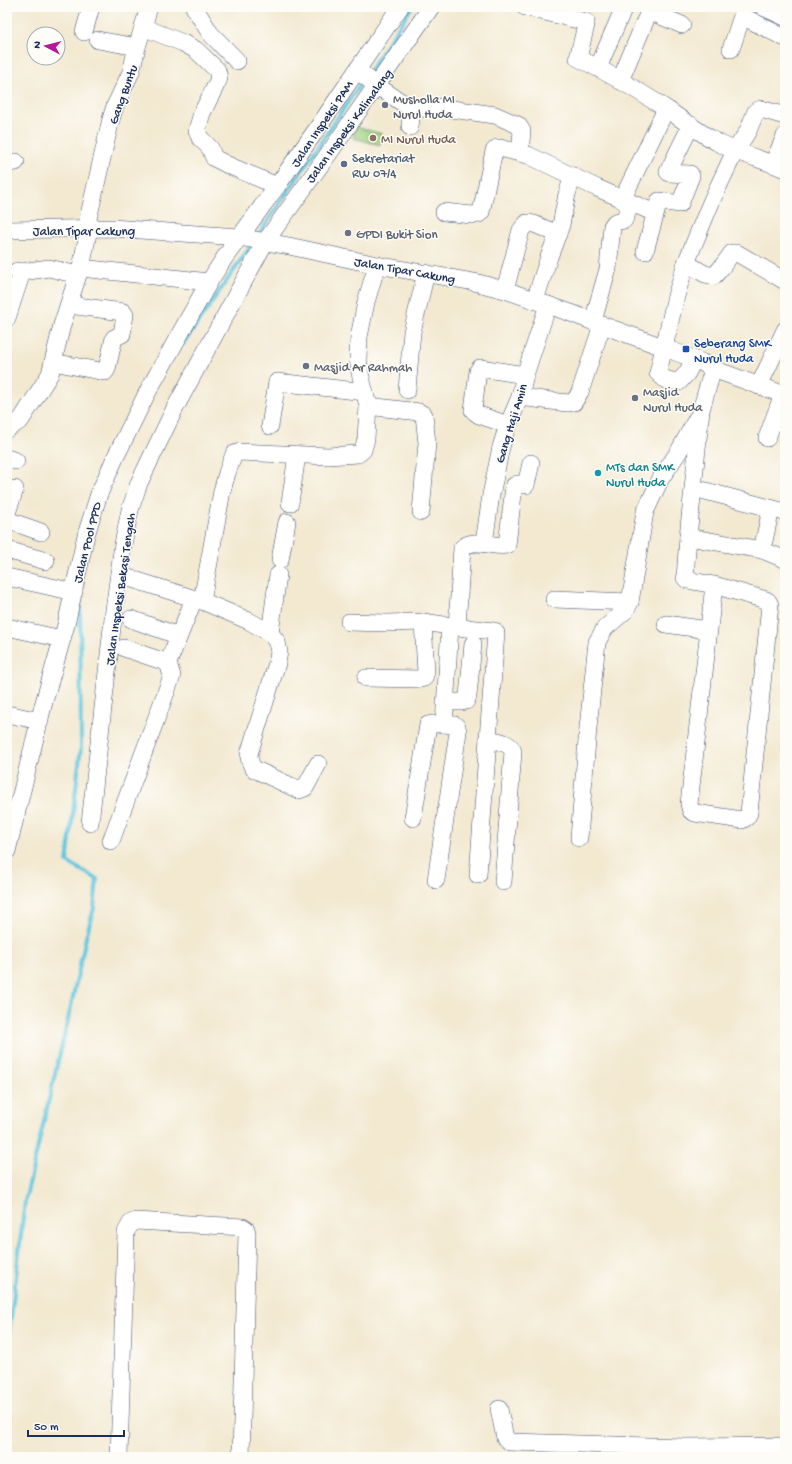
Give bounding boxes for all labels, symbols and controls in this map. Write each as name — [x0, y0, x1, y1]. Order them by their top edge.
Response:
north arrow — [26, 26, 66, 66]
text: N — [32, 41, 44, 49]
street label: Gang Buntu — [107, 63, 142, 127]
street label: Jalan Inspeksi Kalimalang — [304, 67, 396, 186]
street label: Jalan Inspeksi PAM — [289, 78, 358, 170]
place label: Musholla MI Nurul Huda — [393, 93, 455, 123]
marker: Musholla MI Nurul Huda — [380, 100, 390, 110]
marker: MI Nurul Huda — [368, 133, 378, 143]
place label: MI Nurul Huda — [381, 133, 457, 148]
place label: Sekretariat RW 07/4 — [352, 152, 416, 182]
marker: Sekretariat RW 07/4 — [339, 159, 349, 169]
street label: Jalan Tipar Cakung — [33, 225, 135, 240]
marker: GPDI Bukit Sion — [343, 228, 353, 238]
place label: GPDI Bukit Sion — [356, 228, 438, 243]
street label: Jalan Tipar Cakung — [353, 255, 456, 288]
place label: Seberang SMK Nurul Huda — [694, 337, 773, 367]
marker: Seberang SMK Nurul Huda — [681, 344, 691, 354]
marker: Masjid Ar Rahmah — [301, 361, 311, 371]
place label: Masjid Ar Rahmah — [314, 361, 412, 376]
street label: Gang Haji Amin — [493, 381, 532, 465]
place label: Masjid Nurul Huda — [643, 386, 703, 416]
marker: Masjid Nurul Huda — [630, 393, 640, 403]
place label: MTs dan SMK Nurul Huda — [606, 461, 676, 491]
marker: MTs dan SMK Nurul Huda — [593, 468, 603, 478]
street label: Jalan Pool PPD — [71, 500, 106, 585]
street label: Jalan Inspeksi Bekasi Tengah — [103, 512, 140, 666]
scale bar — [28, 1412, 124, 1438]
text: 50 m — [34, 1421, 59, 1435]

